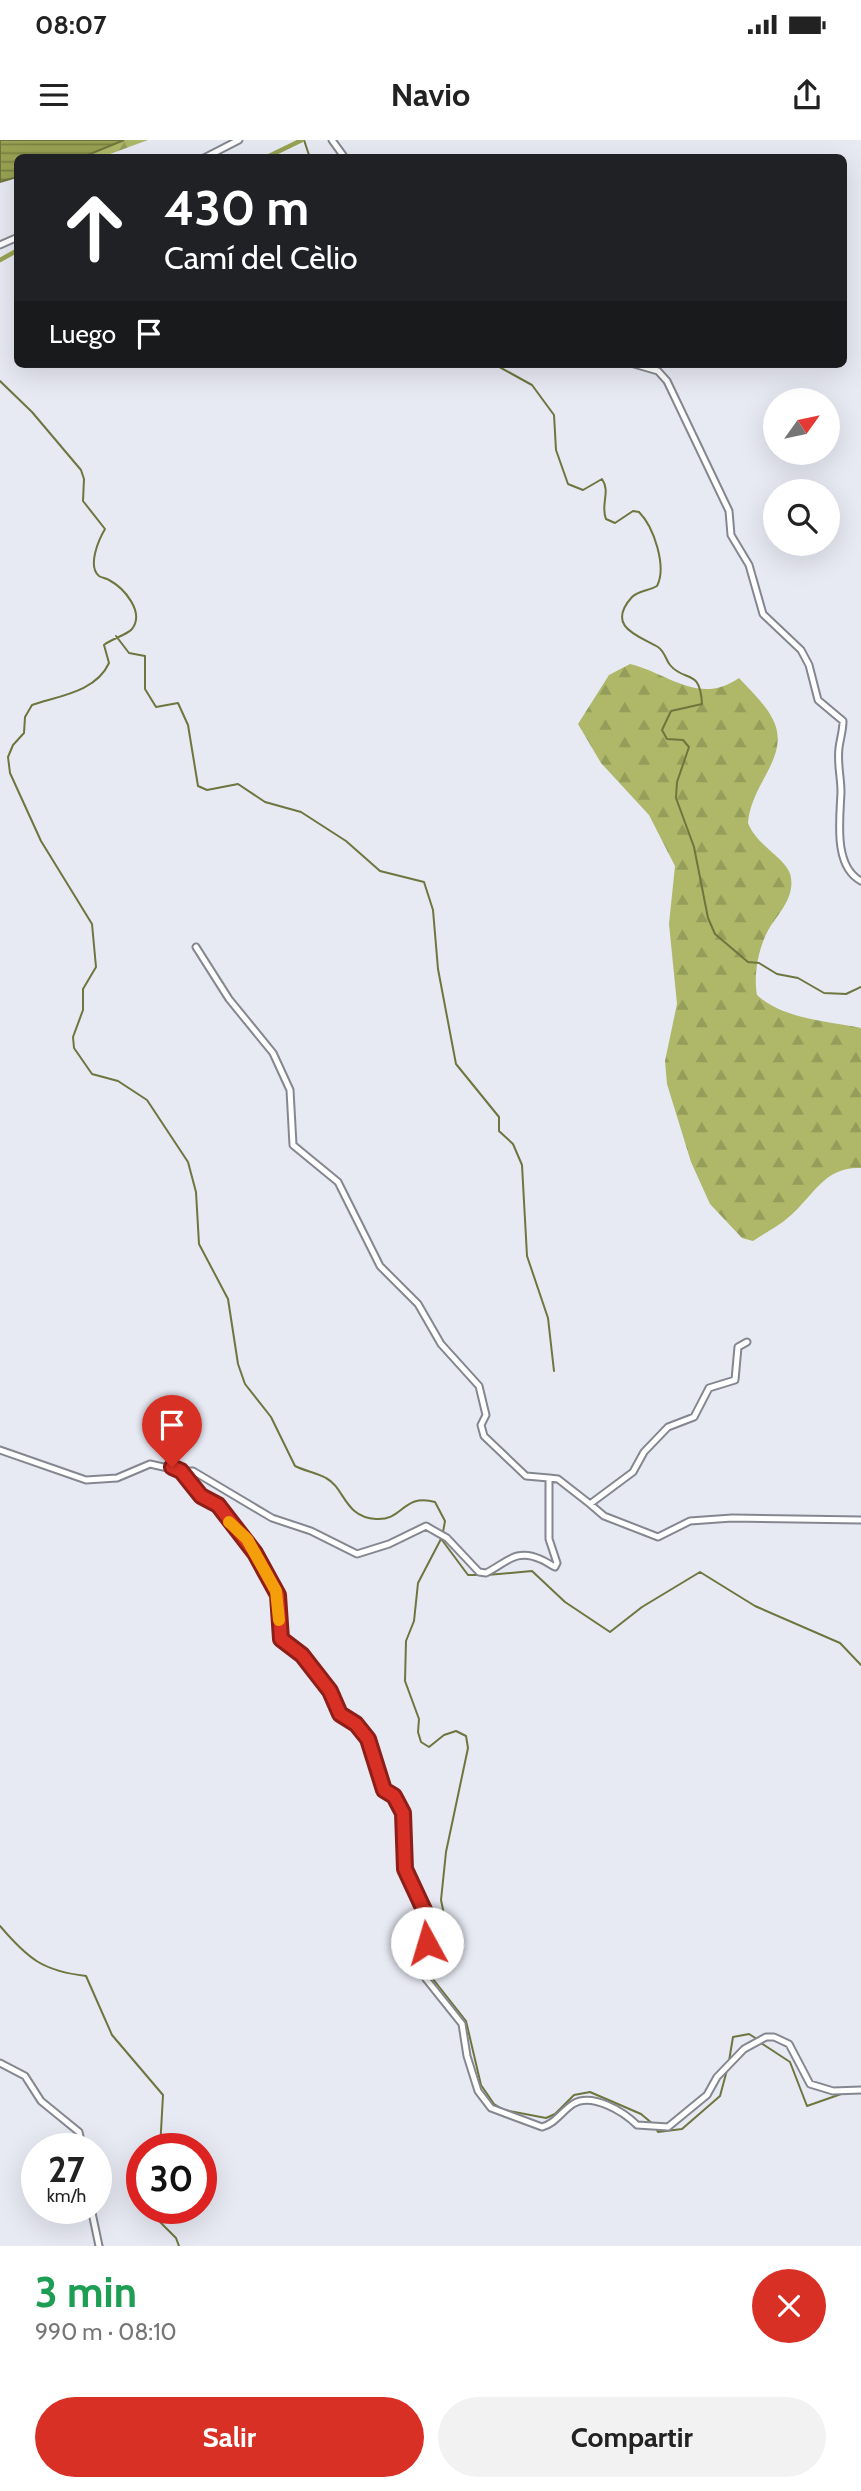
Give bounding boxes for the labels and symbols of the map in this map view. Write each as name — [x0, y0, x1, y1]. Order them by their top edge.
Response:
north arrow — [763, 388, 840, 466]
pin — [142, 1395, 202, 1467]
position arrow — [390, 1906, 464, 1980]
speed limit sign: 30 — [126, 2133, 217, 2224]

